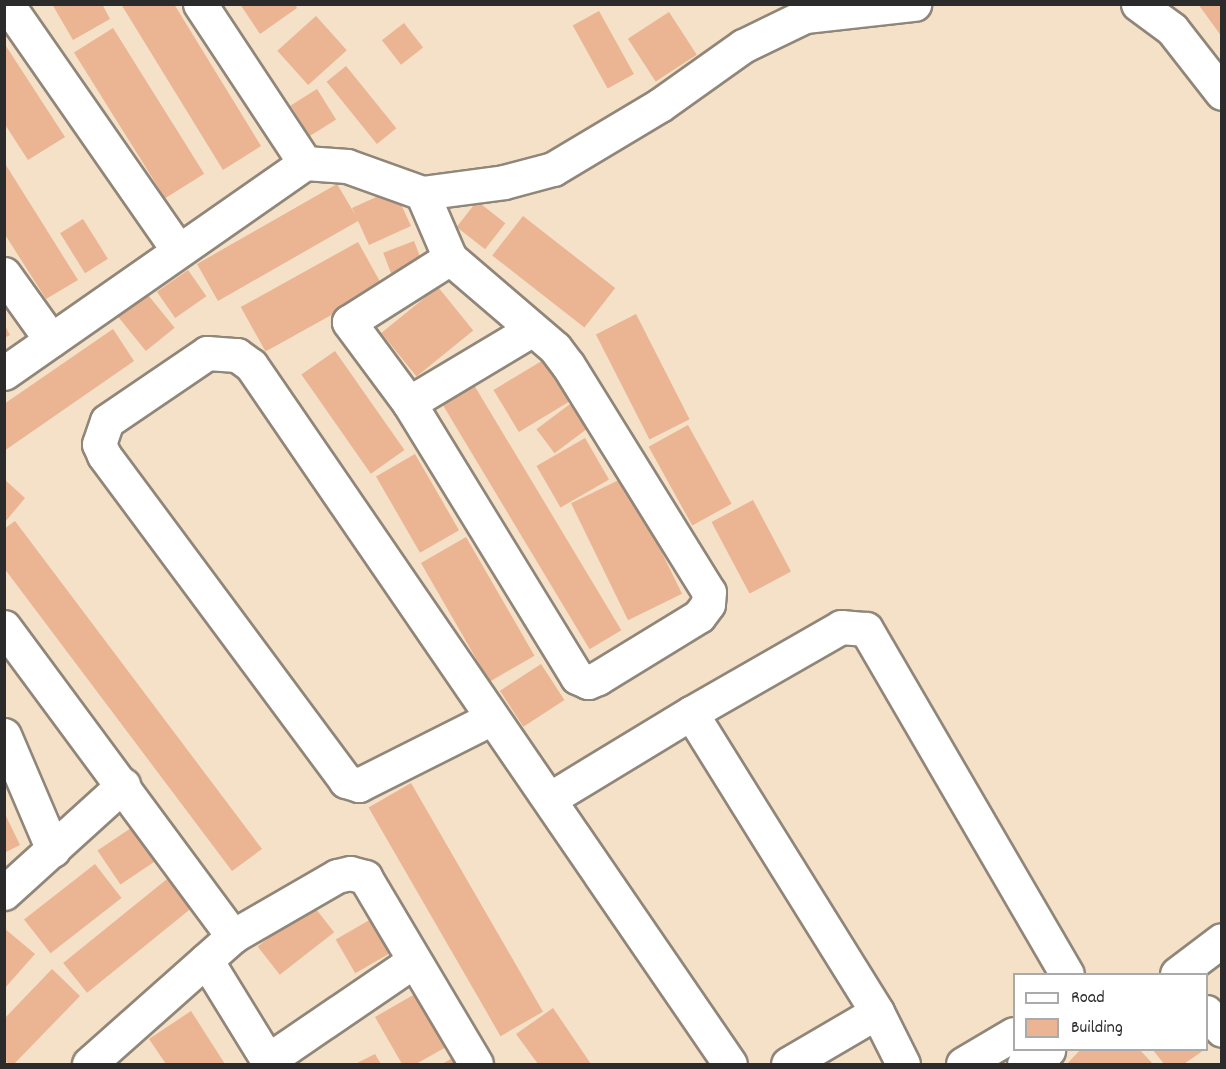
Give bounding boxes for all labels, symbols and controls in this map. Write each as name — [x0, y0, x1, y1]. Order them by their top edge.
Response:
legend — [1013, 973, 1208, 1051]
text: Road — [1071, 986, 1105, 1011]
text: Building — [1071, 1016, 1123, 1041]

